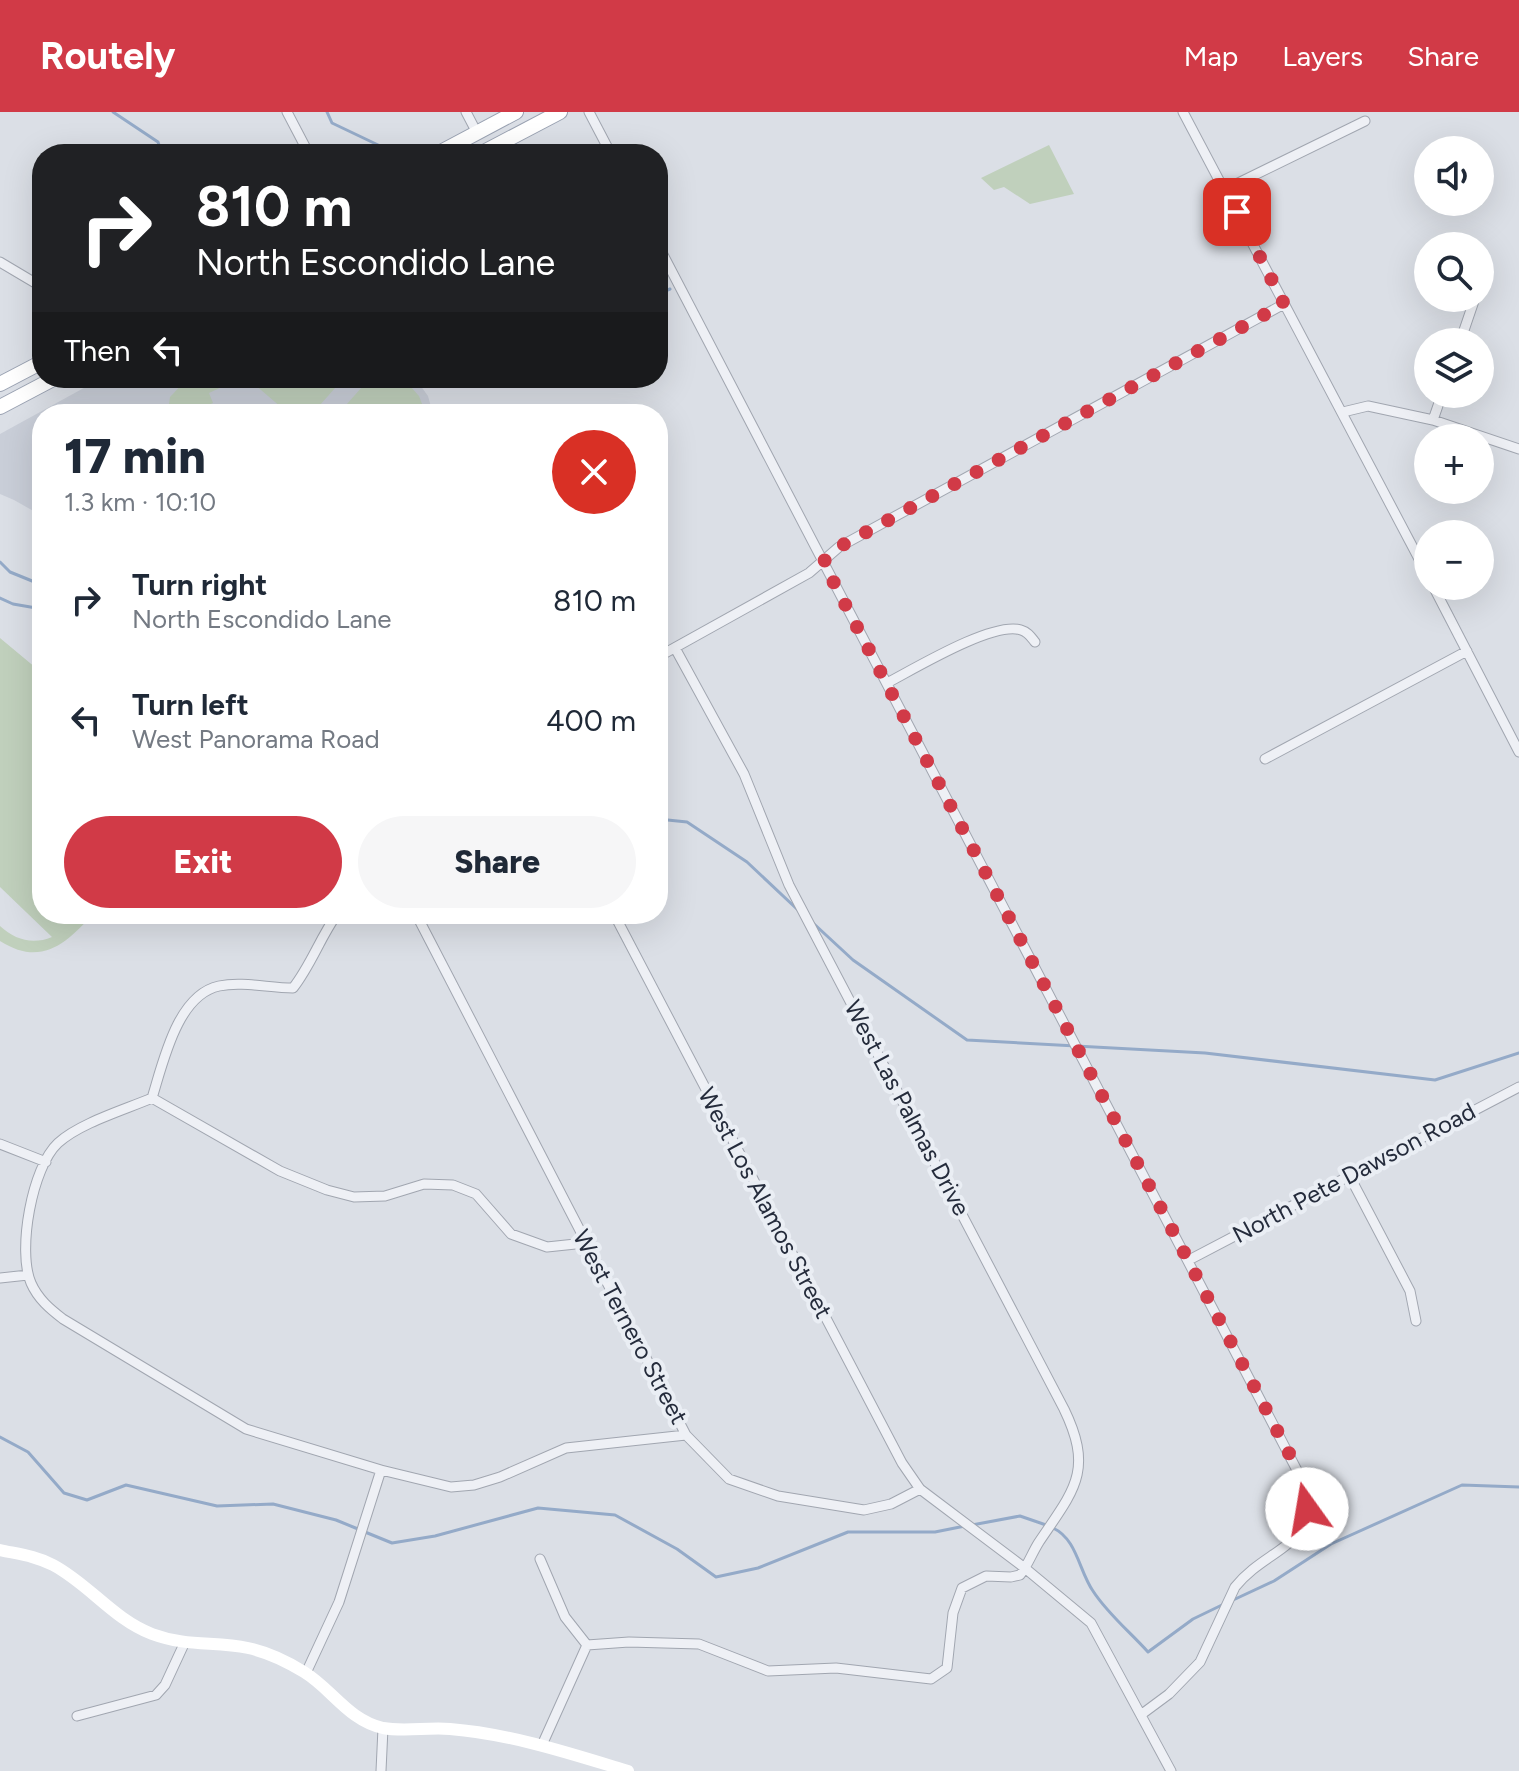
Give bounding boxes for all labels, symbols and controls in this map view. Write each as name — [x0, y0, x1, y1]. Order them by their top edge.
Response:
text: Routely — [40, 33, 175, 79]
text: Map — [1184, 39, 1238, 73]
text: Layers — [1282, 39, 1363, 73]
text: Share — [1407, 39, 1479, 73]
map controls — [1414, 136, 1494, 600]
button: sound — [1414, 136, 1494, 216]
text: 810 m — [196, 173, 352, 240]
icon: right — [64, 176, 168, 280]
pin — [1203, 178, 1271, 246]
icon: arrive — [1215, 190, 1259, 234]
button: search — [1414, 232, 1494, 312]
text: North Escondido Lane — [196, 241, 555, 284]
icon: left — [146, 328, 190, 372]
button: layers — [1414, 328, 1494, 408]
text: Then — [64, 332, 130, 369]
button: + — [1414, 424, 1494, 504]
text: 17 min — [64, 427, 206, 485]
button: close — [552, 430, 636, 514]
text: 1.3 km · 10:10 — [64, 486, 216, 518]
button: − — [1414, 520, 1494, 600]
text: Turn right — [132, 566, 267, 603]
icon: right — [64, 578, 108, 622]
text: 810 m — [553, 582, 636, 619]
text: North Escondido Lane — [132, 603, 391, 635]
text: Turn left — [132, 686, 249, 723]
icon: left — [64, 698, 108, 742]
text: 400 m — [546, 702, 636, 739]
text: West Panorama Road — [132, 723, 380, 755]
button: Exit — [64, 816, 342, 908]
button: Share — [358, 816, 636, 908]
street label: West Las Palmas Drive — [838, 995, 976, 1220]
street label: West Los Alamos Street — [692, 1082, 839, 1323]
street label: North Pete Dawson Road — [1227, 1096, 1480, 1249]
street label: West Ternero Street — [567, 1225, 694, 1429]
position arrow — [1265, 1467, 1349, 1551]

